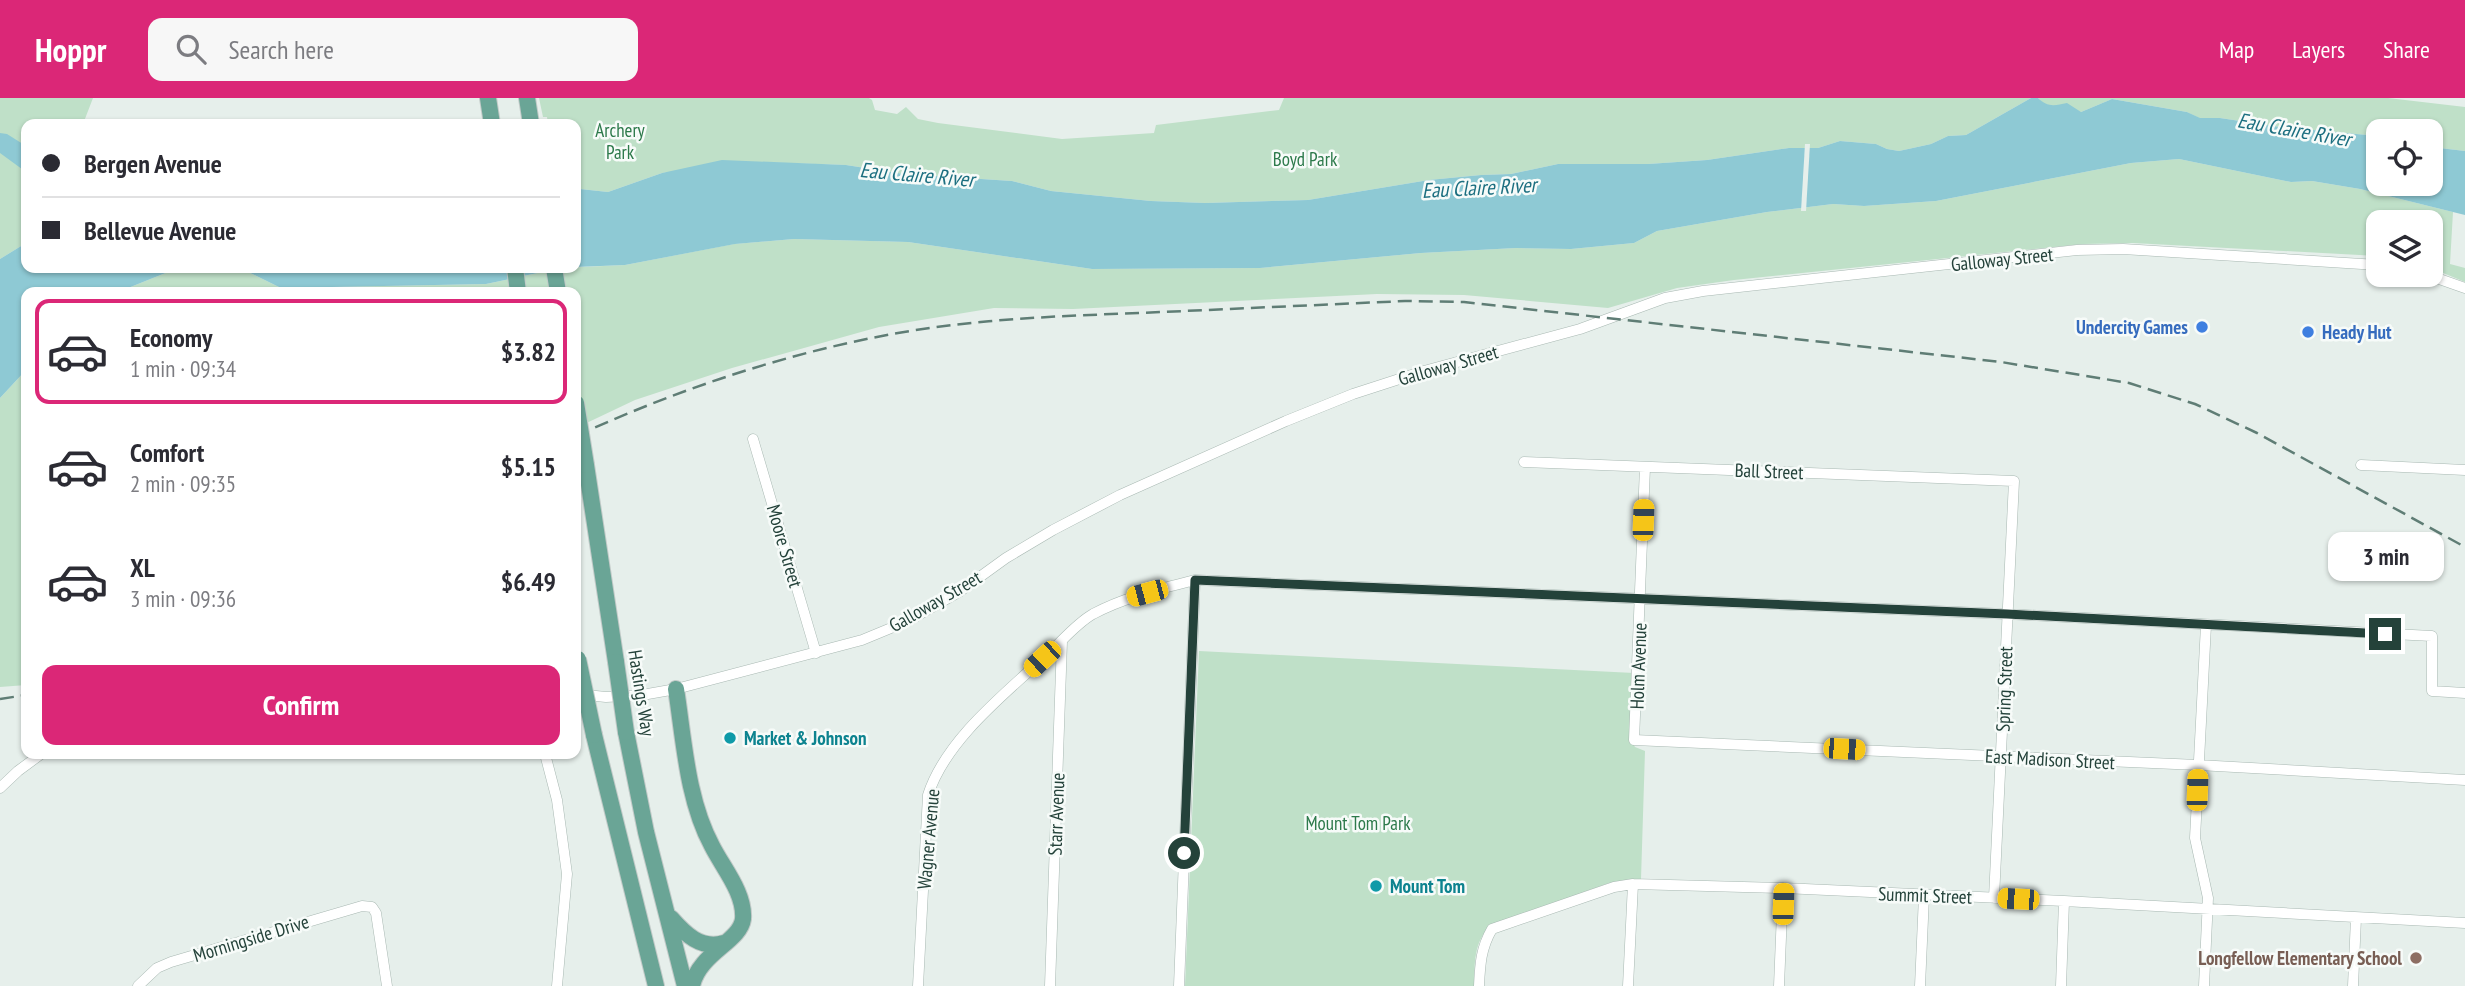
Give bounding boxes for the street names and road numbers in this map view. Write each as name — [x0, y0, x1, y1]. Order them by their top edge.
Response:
street label: Galloway Street — [1950, 242, 2055, 276]
street label: Galloway Street — [1395, 339, 1501, 391]
street label: Ball Street — [1734, 458, 1805, 484]
street label: Moore Street — [762, 502, 808, 591]
street label: Galloway Street — [885, 565, 986, 637]
street label: Holm Avenue — [1624, 622, 1652, 710]
street label: Spring Street — [1991, 645, 2018, 732]
street label: Hastings Way — [623, 648, 661, 739]
street label: East Madison Street — [1985, 744, 2116, 774]
street label: Starr Avenue — [1043, 772, 1069, 856]
street label: Wagner Avenue — [912, 788, 944, 890]
street label: Summit Street — [1878, 881, 1973, 909]
street label: Morningside Drive — [190, 909, 312, 967]

